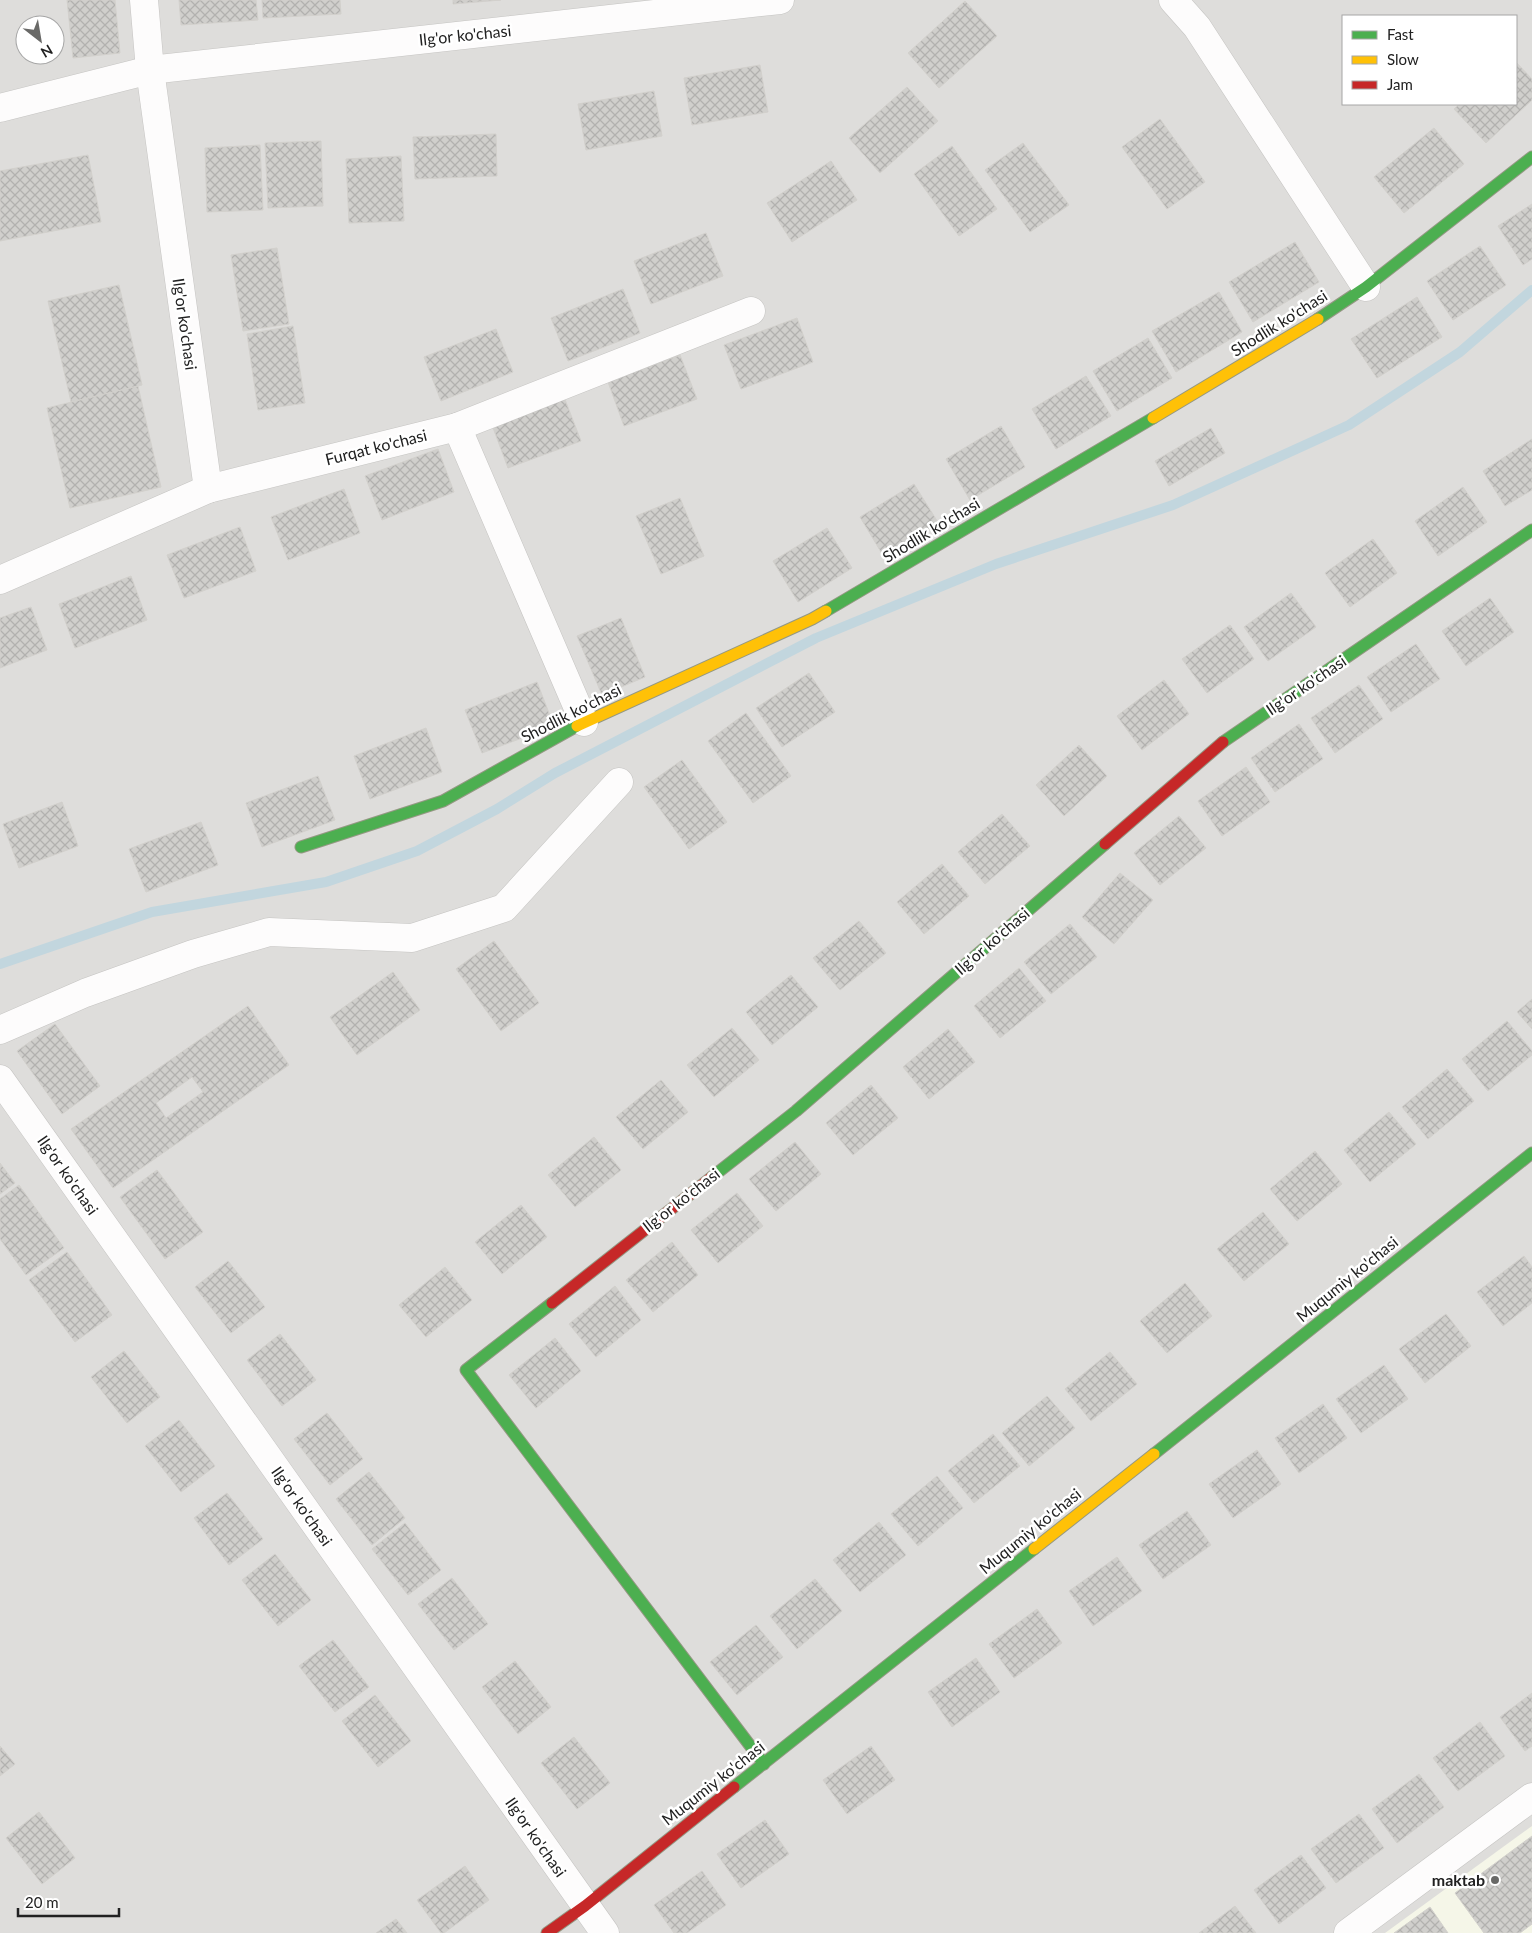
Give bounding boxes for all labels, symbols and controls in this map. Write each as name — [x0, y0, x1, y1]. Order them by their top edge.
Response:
north arrow — [15, 15, 65, 65]
legend — [1342, 15, 1517, 105]
street label: Ilg'or ko'chasi — [418, 20, 512, 49]
text: Fast — [1387, 25, 1414, 43]
text: N — [38, 42, 56, 62]
text: Slow — [1387, 50, 1419, 68]
text: Jam — [1387, 75, 1413, 93]
street label: Ilg'or ko'chasi — [170, 277, 201, 371]
street label: Shodlik ko'chasi — [1227, 285, 1330, 360]
street label: Furqat ko'chasi — [323, 425, 429, 468]
street label: Shodlik ko'chasi — [879, 493, 983, 566]
street label: Ilg'or ko'chasi — [1262, 651, 1349, 718]
street label: Shodlik ko'chasi — [517, 679, 624, 746]
street label: Ilg'or ko'chasi — [950, 903, 1033, 978]
street label: Ilg'or ko'chasi — [34, 1131, 103, 1218]
street label: Ilg'or ko'chasi — [638, 1164, 723, 1236]
street label: Muqumiy ko'chasi — [1292, 1232, 1401, 1325]
street label: Ilg'or ko'chasi — [268, 1462, 337, 1549]
street label: Muqumiy ko'chasi — [975, 1484, 1084, 1577]
street label: Muqumiy ko'chasi — [658, 1737, 768, 1829]
street label: Ilg'or ko'chasi — [502, 1793, 571, 1880]
place label: maktab — [1432, 1870, 1485, 1889]
marker: maktab — [1489, 1874, 1501, 1886]
scale bar — [18, 1886, 119, 1918]
text: 20 m — [25, 1893, 59, 1911]

